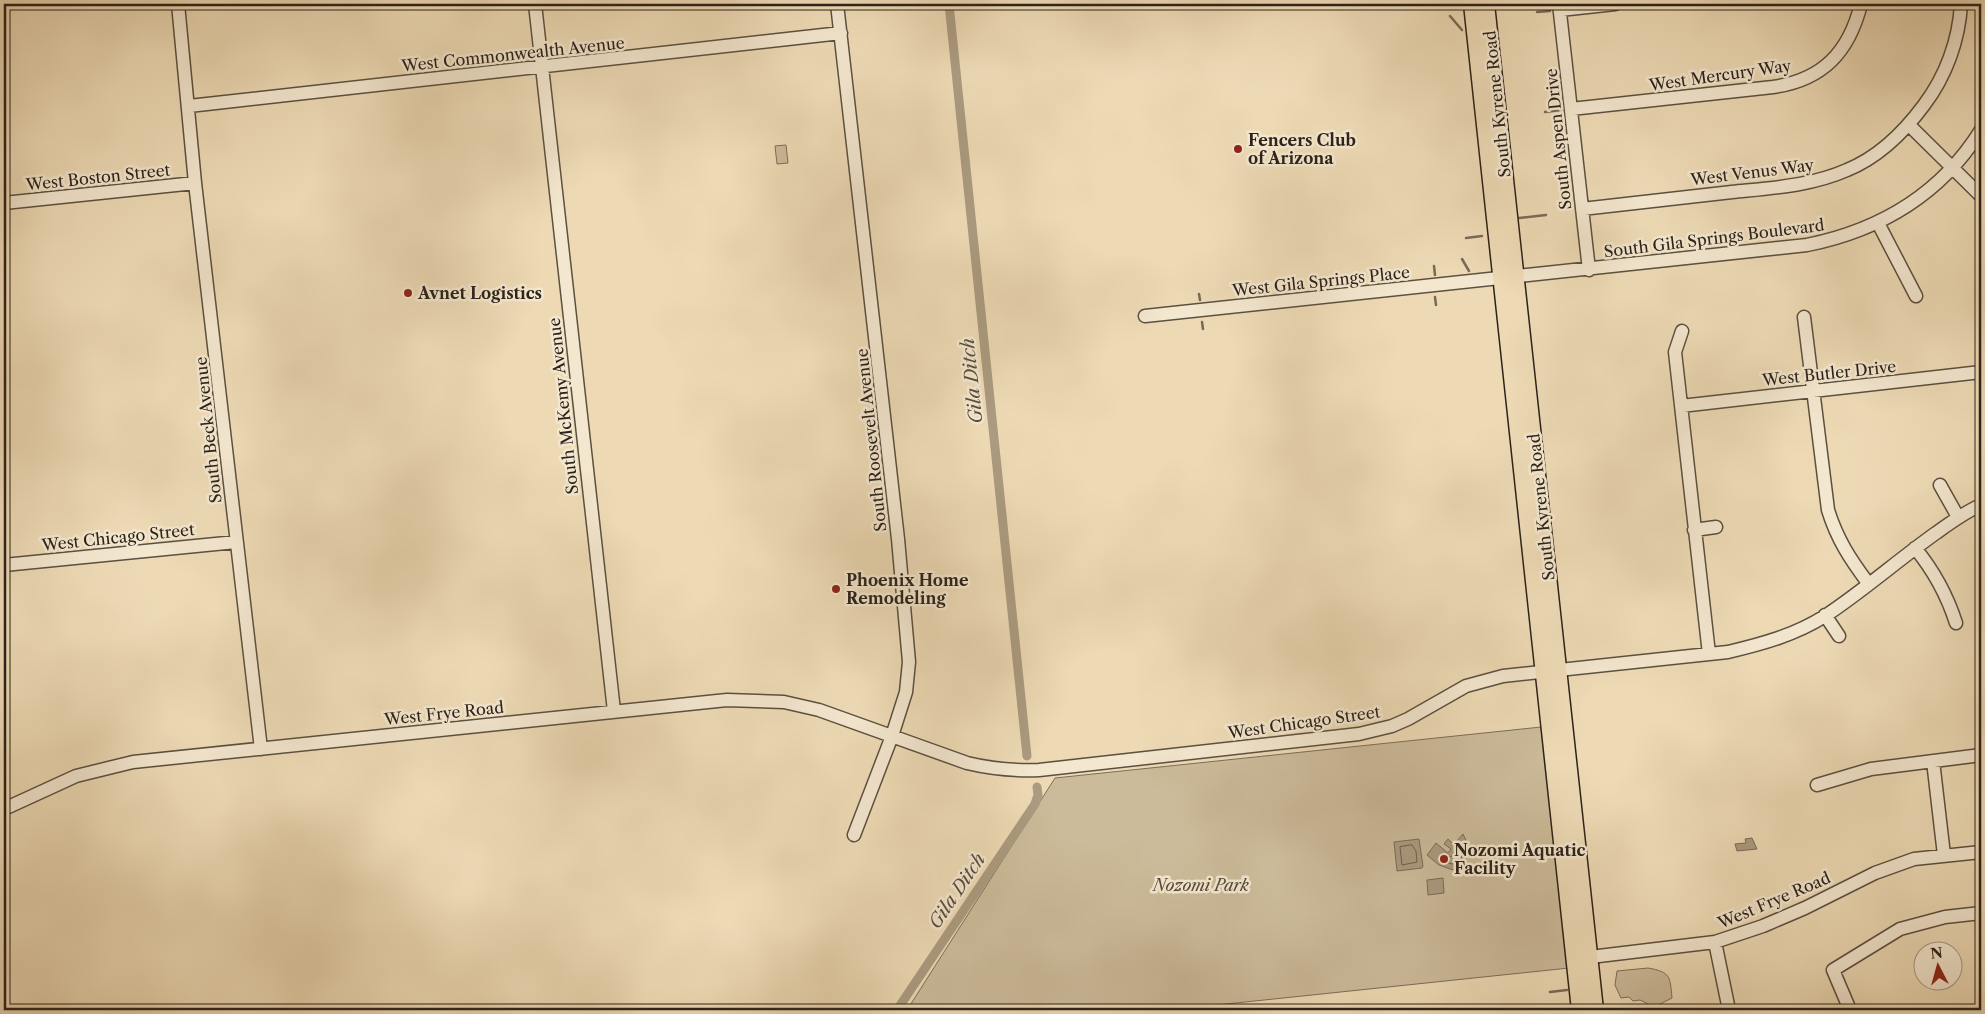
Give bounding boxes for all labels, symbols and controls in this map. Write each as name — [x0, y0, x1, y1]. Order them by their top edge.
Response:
street label: South Kyrene Road — [1479, 29, 1515, 178]
street label: West Commonwealth Avenue — [399, 32, 626, 76]
street label: West Mercury Way — [1647, 55, 1793, 95]
street label: South Aspen Drive — [1541, 67, 1575, 211]
place label: Fencers Club of Arizona — [1248, 130, 1356, 168]
marker: Fencers Club of Arizona — [1232, 143, 1244, 155]
street label: West Venus Way — [1688, 154, 1816, 190]
street label: West Boston Street — [24, 159, 171, 195]
street label: South Gila Springs Boulevard — [1603, 215, 1826, 261]
street label: West Gila Springs Place — [1230, 262, 1411, 300]
place label: Avnet Logistics — [417, 283, 542, 303]
marker: Avnet Logistics — [402, 287, 414, 299]
street label: South McKemy Avenue — [544, 317, 582, 495]
water label: Gila Ditch — [957, 337, 987, 425]
street label: South Roosevelt Avenue — [851, 347, 891, 533]
street label: South Beck Avenue — [190, 356, 226, 504]
street label: West Butler Drive — [1760, 356, 1897, 390]
street label: South Kyrene Road — [1523, 432, 1559, 581]
street label: West Chicago Street — [39, 519, 196, 555]
place label: Phoenix Home Remodeling — [846, 570, 969, 608]
marker: Phoenix Home Remodeling — [830, 583, 842, 595]
street label: West Frye Road — [382, 697, 505, 729]
street label: West Chicago Street — [1225, 701, 1382, 743]
place label: Nozomi Aquatic Facility — [1454, 840, 1586, 878]
water label: Gila Ditch — [924, 849, 990, 933]
marker: Nozomi Aquatic Facility — [1438, 853, 1450, 865]
street label: West Frye Road — [1714, 867, 1833, 933]
park label: Nozomi Park — [1151, 875, 1250, 895]
north arrow — [1912, 942, 1962, 992]
text: N — [1930, 943, 1944, 963]

